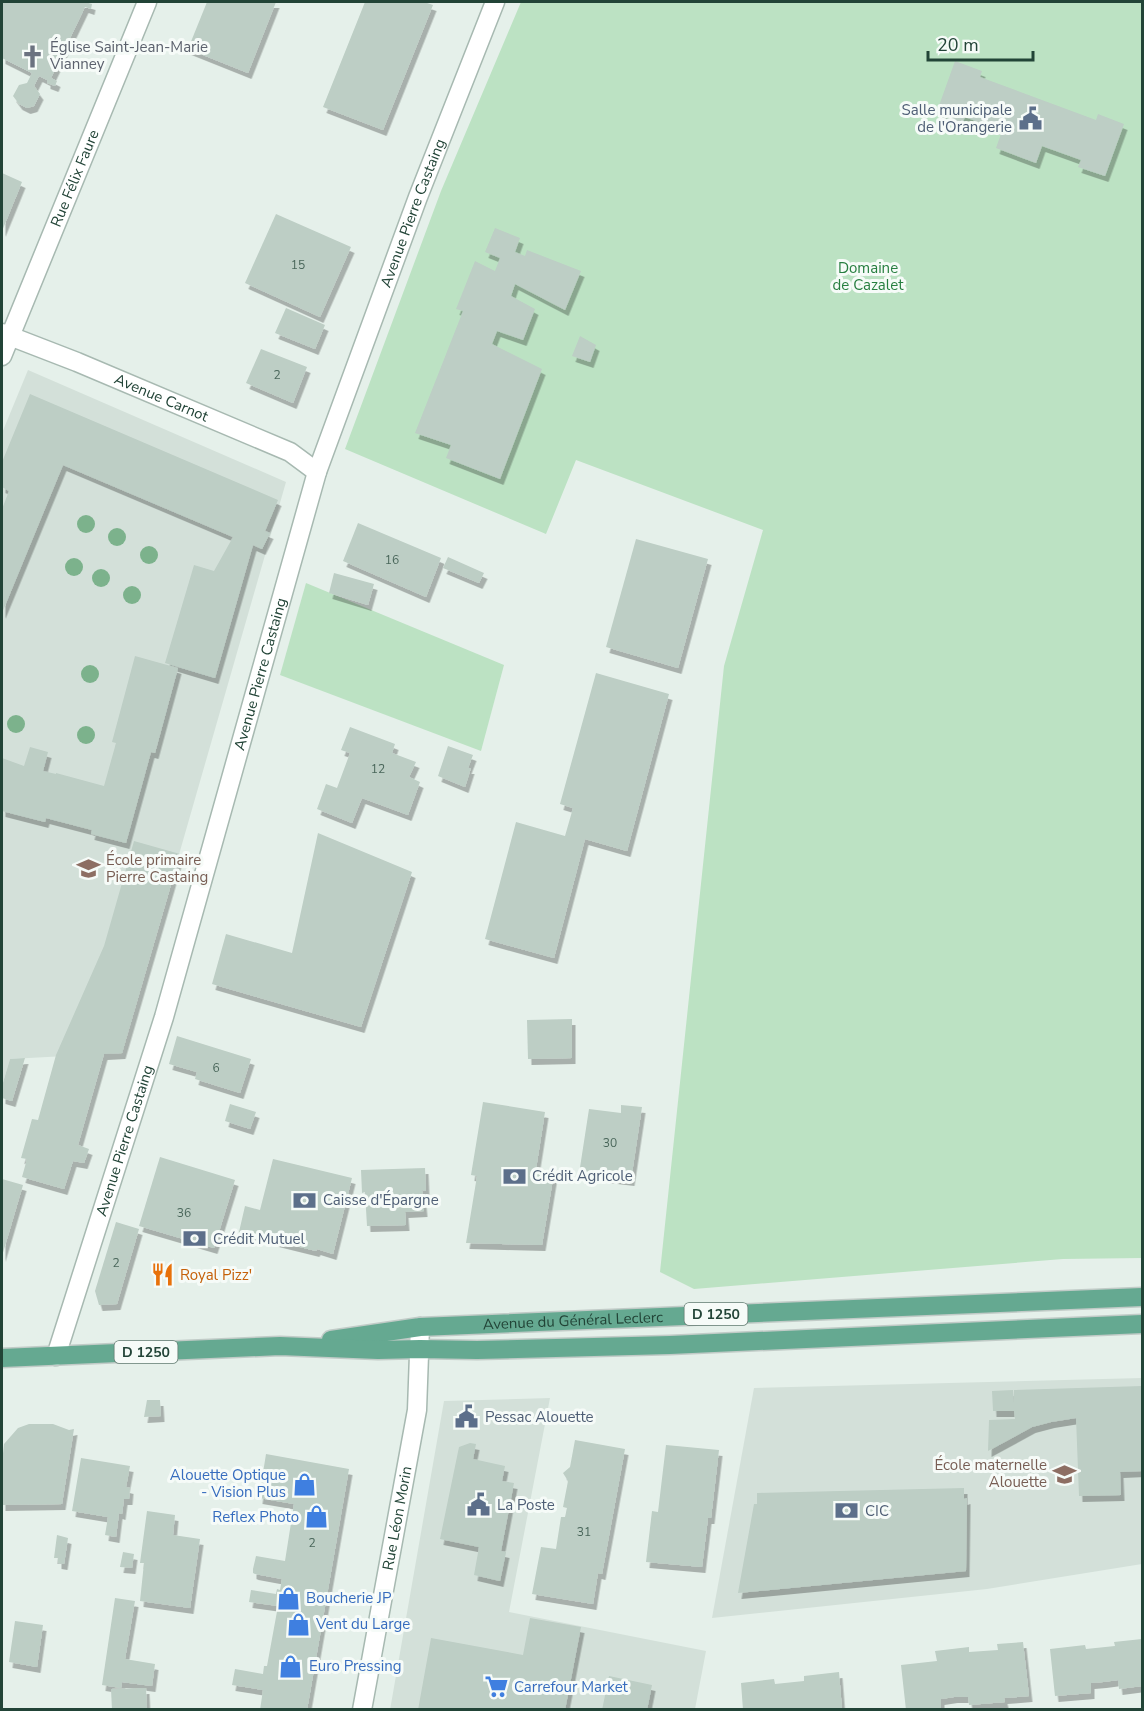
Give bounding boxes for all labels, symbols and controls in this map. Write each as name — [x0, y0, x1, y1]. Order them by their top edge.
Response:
scale bar — [928, 24, 1033, 62]
text: 20 m — [937, 33, 979, 57]
place label: Église Saint-Jean-Marie Vianney — [49, 37, 208, 74]
church icon: Église Saint-Jean-Marie Vianney — [19, 43, 45, 69]
place label: Salle municipale de l'Orangerie — [901, 100, 1012, 137]
public building icon: Salle municipale de l'Orangerie — [1017, 106, 1043, 132]
street label: Rue Félix Faure — [46, 127, 104, 230]
street label: Avenue Pierre Castaing — [376, 136, 450, 290]
house number: 15 — [291, 257, 305, 273]
park label: Domaine de Cazalet — [833, 258, 904, 295]
house number: 2 — [273, 367, 281, 383]
street label: Avenue Carnot — [111, 369, 212, 427]
house number: 16 — [385, 552, 399, 568]
street label: Avenue Pierre Castaing — [229, 596, 291, 753]
house number: 12 — [371, 761, 385, 777]
place label: École primaire Pierre Castaing — [106, 850, 208, 887]
school or university icon: École primaire Pierre Castaing — [75, 856, 101, 882]
house number: 6 — [212, 1060, 220, 1076]
street label: Avenue Pierre Castaing — [91, 1063, 158, 1219]
house number: 30 — [603, 1135, 617, 1151]
bank icon: Crédit Agricole — [501, 1163, 527, 1189]
place label: Crédit Agricole — [532, 1166, 633, 1186]
bank icon: Caisse d'Épargne — [292, 1187, 318, 1213]
place label: Caisse d'Épargne — [323, 1190, 439, 1210]
house number: 36 — [177, 1205, 191, 1221]
bank icon: Crédit Mutuel — [182, 1226, 208, 1252]
place label: Crédit Mutuel — [213, 1229, 306, 1249]
house number: 2 — [112, 1255, 120, 1271]
restaurant icon: Royal Pizz' — [149, 1262, 175, 1288]
place label: Royal Pizz' — [180, 1265, 252, 1285]
road number: D 1250 — [684, 1303, 748, 1325]
street label: Avenue du Général Leclerc — [482, 1307, 664, 1334]
road number: D 1250 — [114, 1341, 178, 1363]
public building icon: Pessac Alouette — [454, 1404, 480, 1430]
place label: Pessac Alouette — [485, 1407, 594, 1427]
place label: École maternelle Alouette — [934, 1455, 1047, 1492]
school or university icon: École maternelle Alouette — [1052, 1461, 1078, 1487]
street label: Rue Léon Morin — [378, 1464, 417, 1572]
place label: Alouette Optique - Vision Plus — [170, 1465, 286, 1502]
shop icon: Alouette Optique - Vision Plus — [291, 1471, 317, 1497]
public building icon: La Poste — [466, 1492, 492, 1518]
place label: La Poste — [497, 1495, 555, 1515]
bank icon: CIC — [834, 1498, 860, 1524]
place label: CIC — [865, 1501, 889, 1521]
shop icon: Reflex Photo — [304, 1504, 330, 1530]
place label: Reflex Photo — [212, 1507, 299, 1527]
house number: 31 — [577, 1524, 591, 1540]
house number: 2 — [308, 1535, 316, 1551]
shop icon: Boucherie JP — [275, 1585, 301, 1611]
place label: Boucherie JP — [306, 1588, 392, 1608]
shop icon: Vent du Large — [285, 1611, 311, 1637]
place label: Vent du Large — [315, 1614, 410, 1634]
shop icon: Euro Pressing — [278, 1653, 304, 1679]
place label: Euro Pressing — [309, 1656, 401, 1676]
supermarket icon: Carrefour Market — [483, 1674, 509, 1700]
place label: Carrefour Market — [514, 1677, 629, 1697]

